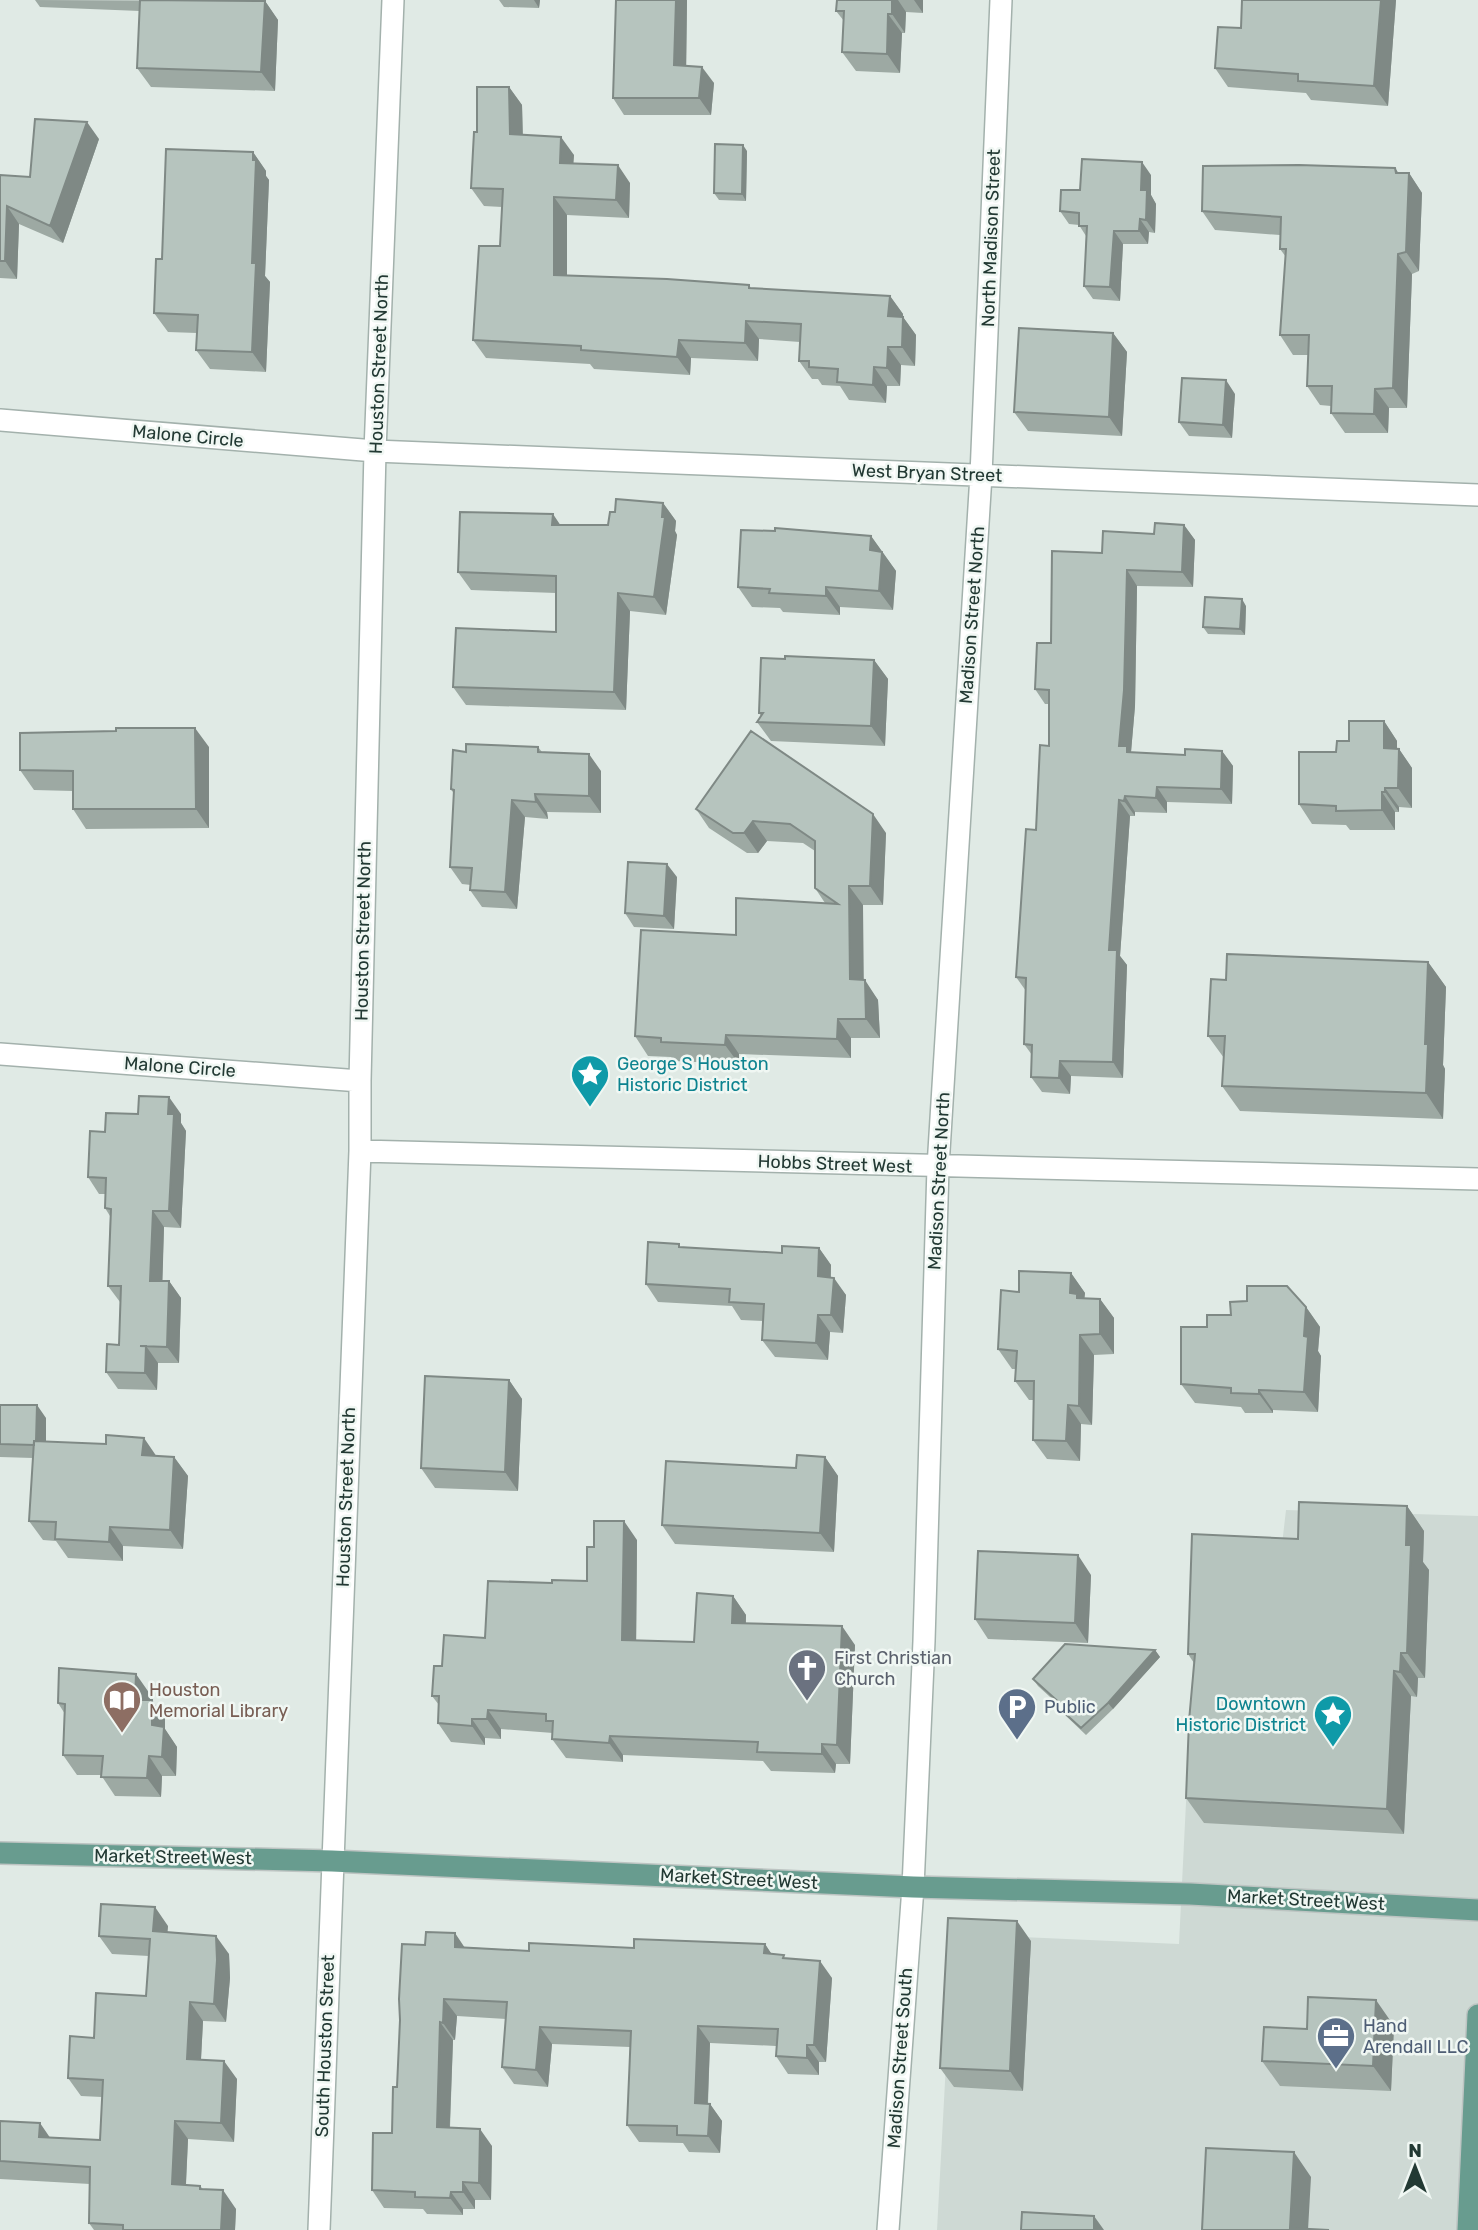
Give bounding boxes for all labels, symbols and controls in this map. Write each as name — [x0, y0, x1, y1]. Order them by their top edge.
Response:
street label: North Madison Street — [977, 149, 1005, 327]
street label: Houston Street North — [365, 274, 393, 454]
street label: Malone Circle — [131, 420, 245, 452]
street label: West Bryan Street — [851, 459, 1003, 487]
street label: Madison Street North — [955, 525, 989, 705]
street label: Houston Street North — [350, 841, 376, 1021]
street label: Malone Circle — [124, 1052, 236, 1082]
place icon: George S Houston Historic District — [569, 1053, 611, 1108]
place label: George S Houston Historic District — [617, 1053, 769, 1096]
street label: Madison Street North — [923, 1091, 955, 1271]
street label: Hobbs Street West — [757, 1150, 913, 1178]
street label: Houston Street North — [332, 1407, 360, 1587]
church icon: First Christian Church — [786, 1647, 828, 1702]
place label: First Christian Church — [834, 1647, 952, 1690]
library icon: Houston Memorial Library — [101, 1679, 143, 1734]
place label: Houston Memorial Library — [149, 1679, 288, 1722]
parking icon: Public — [996, 1686, 1038, 1741]
place label: Downtown Historic District — [1176, 1693, 1306, 1736]
place icon: Downtown Historic District — [1312, 1693, 1354, 1748]
place label: Public — [1044, 1696, 1096, 1718]
street label: Market Street West — [94, 1845, 252, 1869]
street label: Market Street West — [660, 1864, 818, 1894]
street label: Market Street West — [1227, 1885, 1385, 1915]
street label: South Houston Street — [311, 1954, 339, 2138]
street label: Madison Street South — [883, 1967, 917, 2149]
office icon: Hand Arendall LLC — [1315, 2015, 1357, 2070]
place label: Hand Arendall LLC — [1363, 2015, 1469, 2058]
north arrow — [1380, 2132, 1450, 2202]
text: N — [1408, 2139, 1422, 2162]

